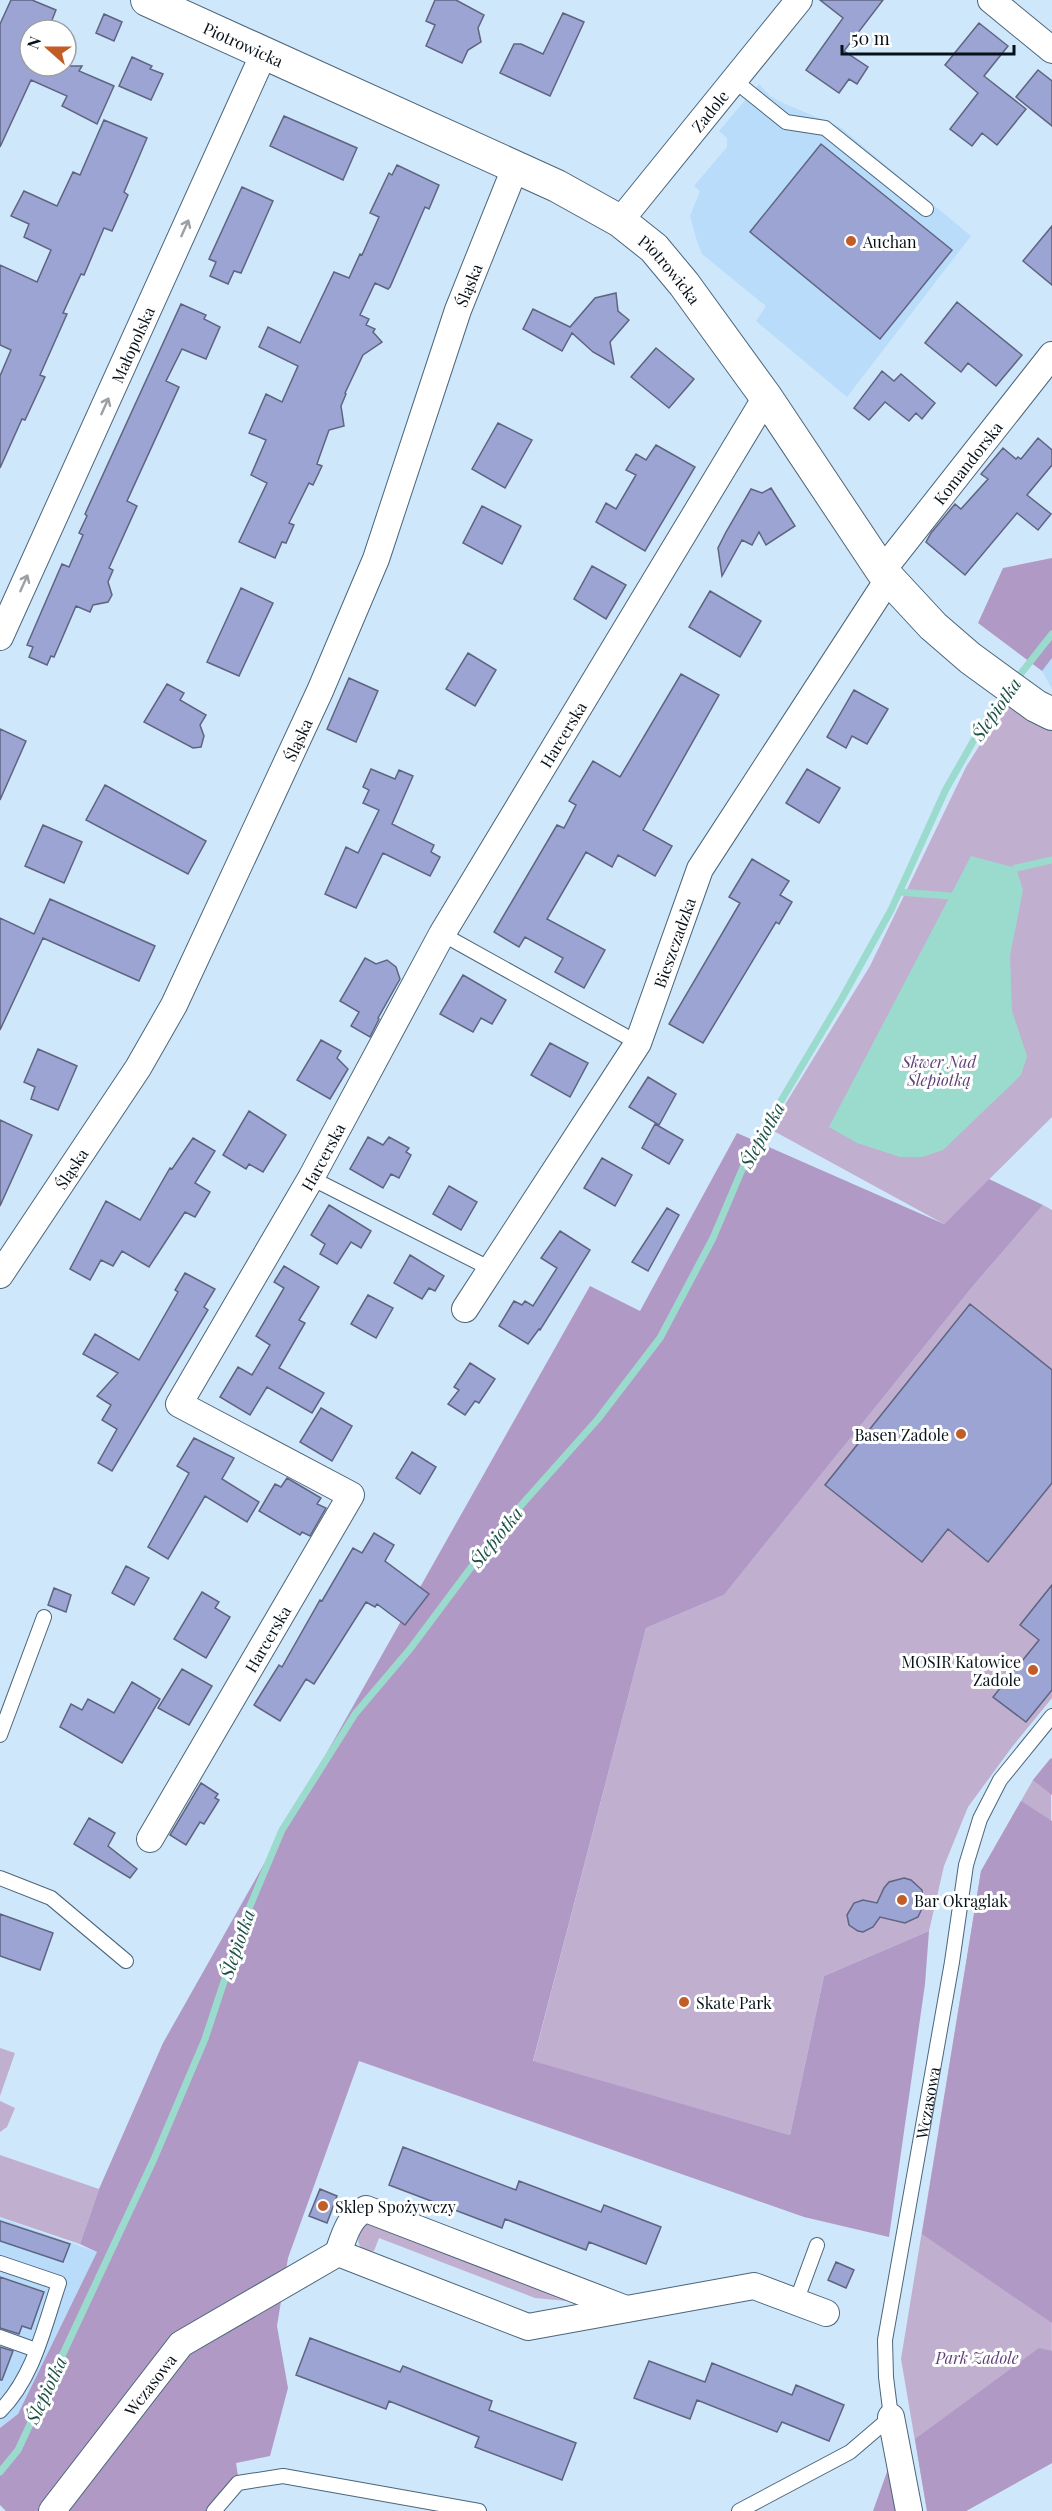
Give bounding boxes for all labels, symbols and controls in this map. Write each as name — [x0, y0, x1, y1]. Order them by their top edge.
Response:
street label: Piotrowicka — [200, 17, 287, 71]
north arrow — [18, 18, 78, 78]
scale bar — [842, 18, 1014, 56]
text: 50 m — [851, 26, 890, 50]
text: N — [22, 33, 46, 52]
street label: Zadole — [686, 85, 733, 136]
one-way arrow — [180, 220, 191, 238]
street label: Piotrowicka — [635, 230, 706, 308]
place label: Auchan — [862, 231, 917, 252]
marker: Auchan — [844, 234, 858, 248]
street label: Śląska — [450, 260, 486, 310]
street label: Małopolska — [106, 303, 159, 386]
one-way arrow — [99, 397, 111, 415]
street label: Komandorska — [928, 417, 1007, 508]
one-way arrow — [19, 575, 30, 593]
water label: Ślepiotka — [965, 673, 1026, 746]
street label: Harcerska — [535, 697, 591, 771]
street label: Śląska — [278, 715, 316, 764]
street label: Bieszczadzka — [648, 894, 700, 990]
park label: Skwer Nad Ślepiotką — [901, 1051, 977, 1090]
water label: Ślepiotka — [734, 1098, 790, 1173]
street label: Harcerska — [296, 1119, 349, 1194]
street label: Śląska — [50, 1144, 92, 1193]
place label: Basen Zadole — [854, 1424, 949, 1445]
marker: Basen Zadole — [954, 1427, 968, 1441]
water label: Ślepiotka — [464, 1502, 528, 1573]
street label: Harcerska — [239, 1602, 295, 1676]
place label: MOSIR Katowice Zadole — [901, 1651, 1021, 1690]
marker: MOSIR Katowice Zadole — [1026, 1663, 1040, 1677]
place label: Bar Okrąglak — [914, 1890, 1008, 1911]
marker: Bar Okrąglak — [895, 1893, 909, 1907]
water label: Ślepiotka — [214, 1906, 260, 1983]
place label: Skate Park — [696, 1992, 772, 2013]
marker: Skate Park — [677, 1995, 691, 2009]
street label: Wczasowa — [910, 2065, 944, 2141]
place label: Sklep Spożywczy — [335, 2196, 456, 2217]
marker: Sklep Spożywczy — [316, 2199, 330, 2213]
park label: Park Zadole — [934, 2347, 1019, 2368]
street label: Wczasowa — [119, 2349, 180, 2420]
water label: Ślepiotka — [20, 2352, 72, 2428]

